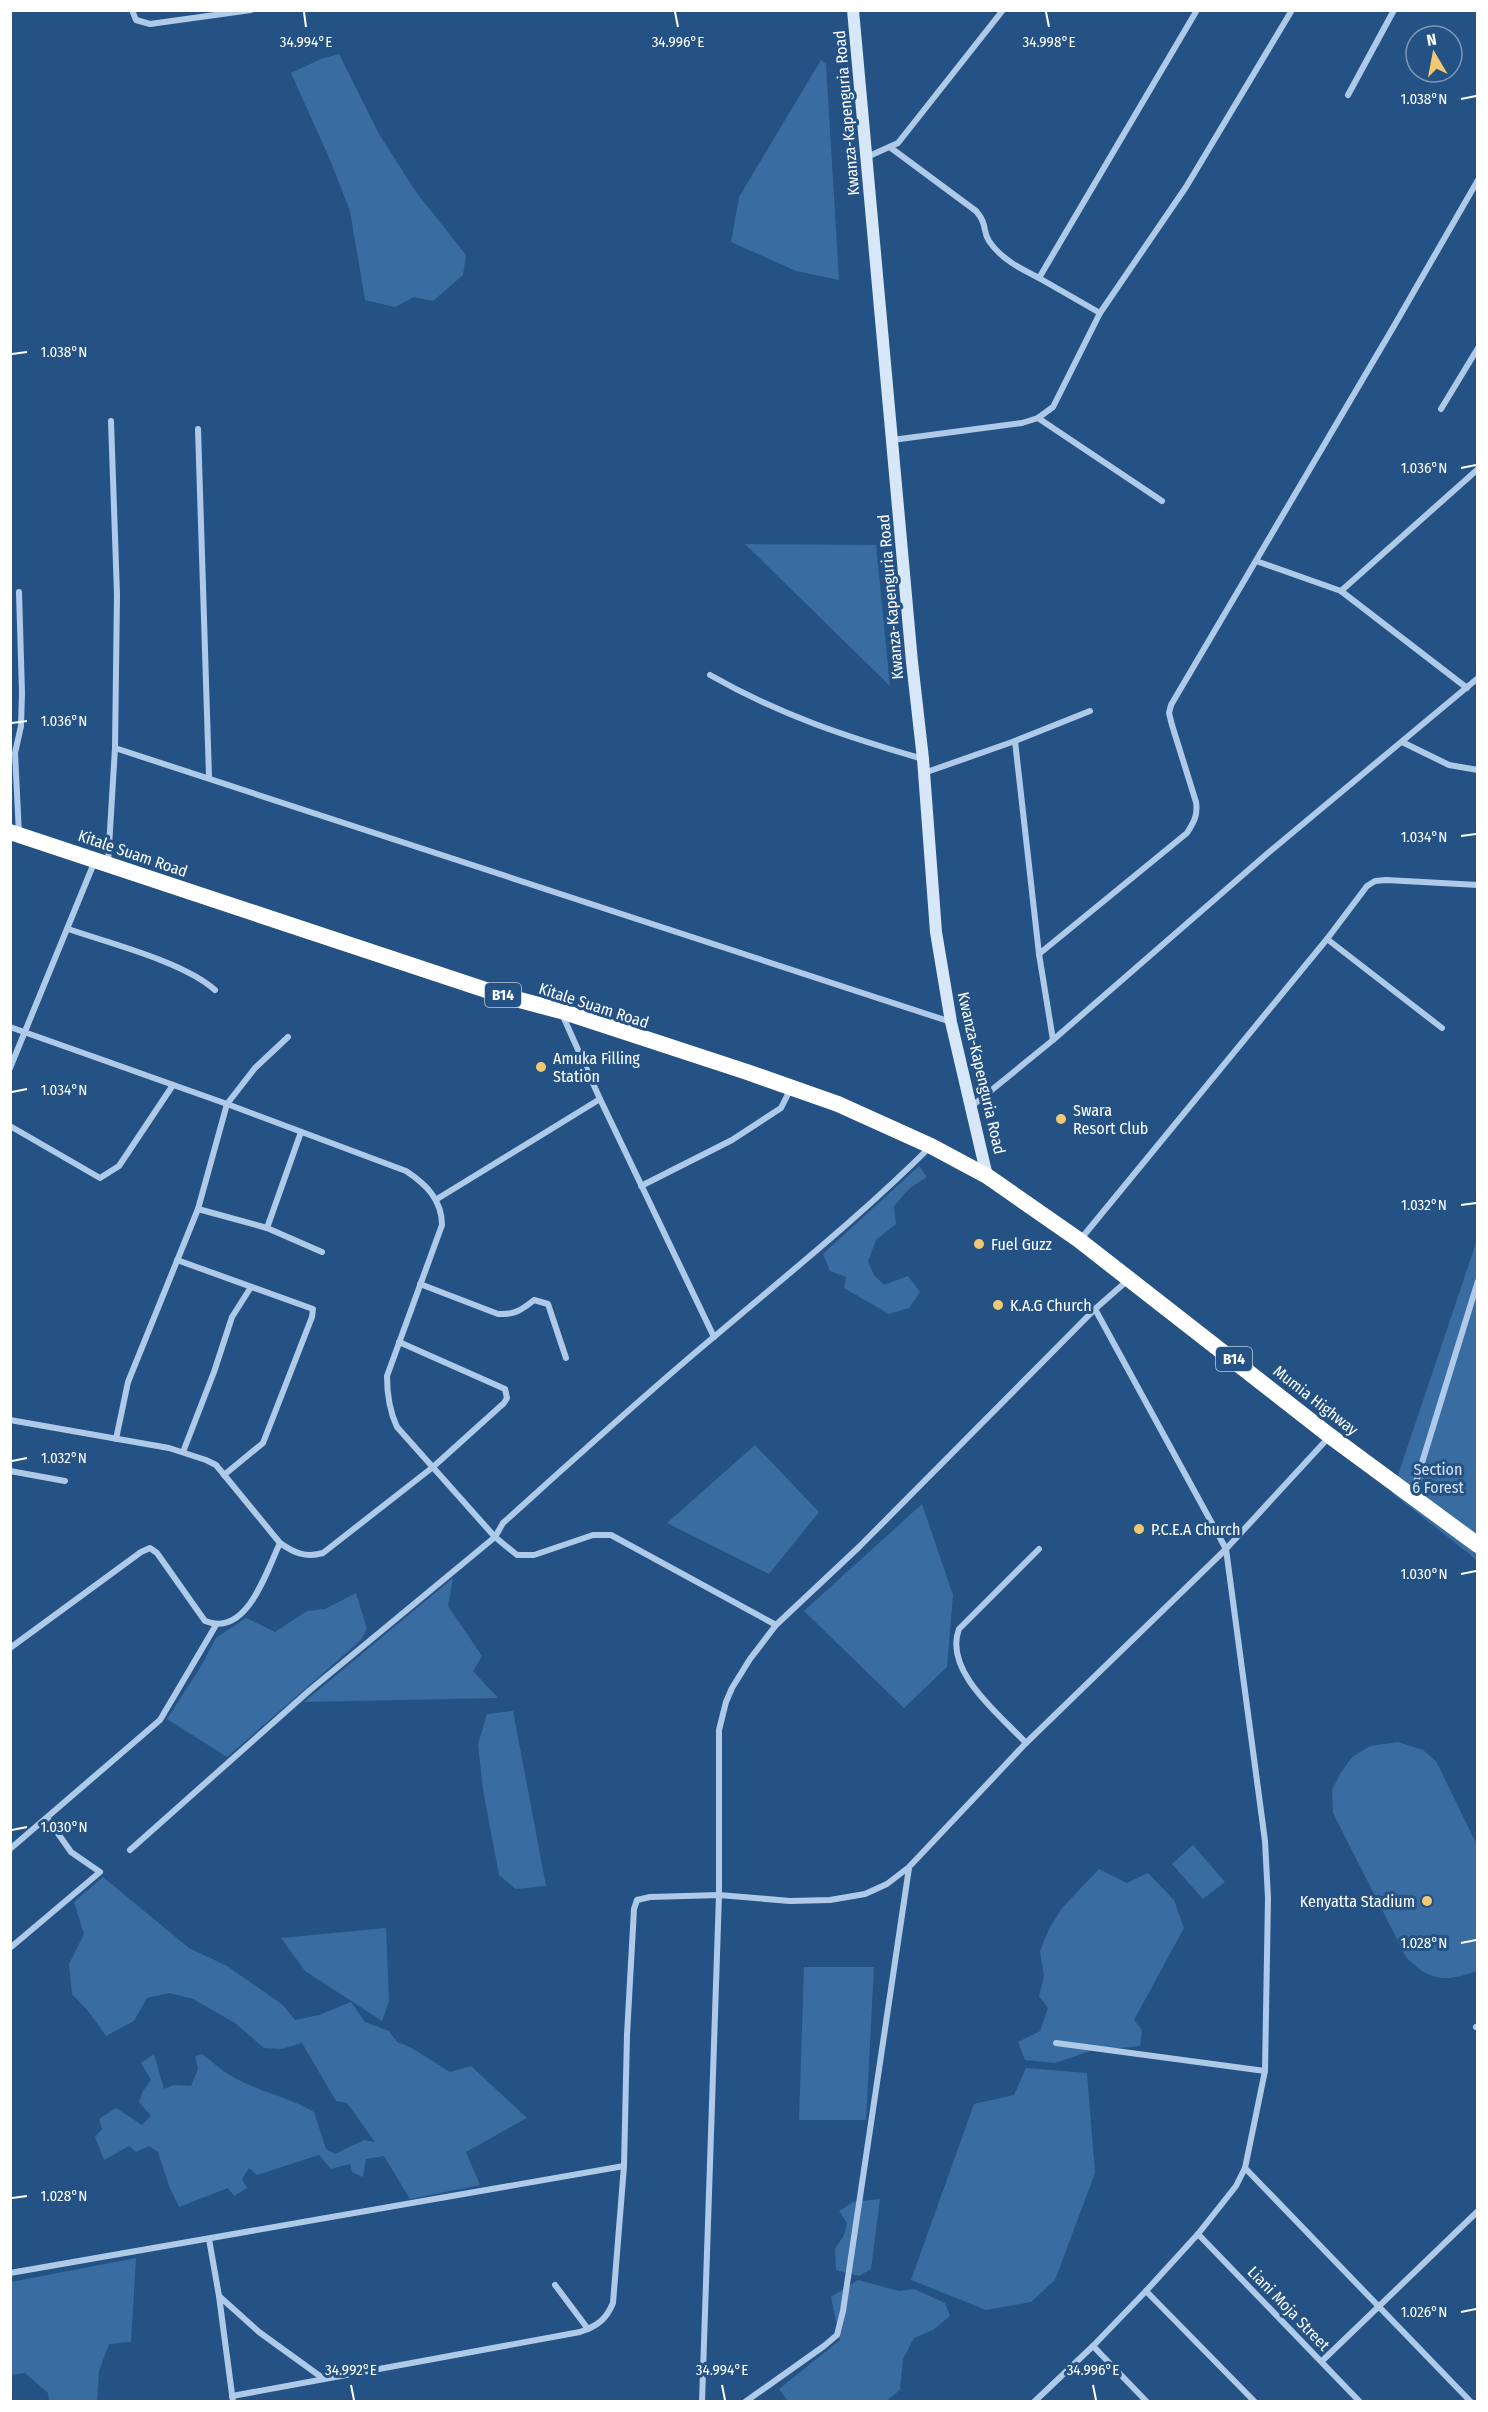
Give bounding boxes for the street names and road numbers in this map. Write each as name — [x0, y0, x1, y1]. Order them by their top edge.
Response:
street label: Kwanza-Kapenguria Road — [830, 30, 863, 196]
street label: Kwanza-Kapenguria Road — [874, 514, 907, 680]
street label: Kitale Suam Road — [76, 826, 190, 881]
street label: Kitale Suam Road — [536, 979, 651, 1032]
road number: B14 — [485, 983, 521, 1007]
street label: Kwanza-Kapenguria Road — [954, 990, 1009, 1156]
road number: B14 — [1216, 1347, 1252, 1371]
street label: Mumia Highway — [1270, 1361, 1363, 1440]
street label: Liani Moja Street — [1244, 2262, 1334, 2355]

